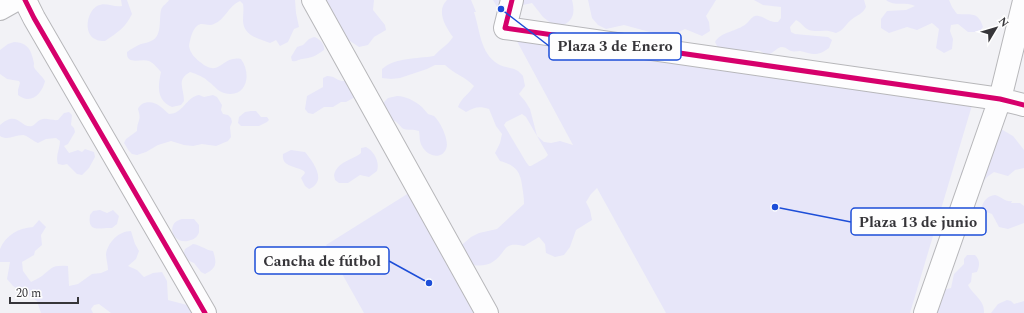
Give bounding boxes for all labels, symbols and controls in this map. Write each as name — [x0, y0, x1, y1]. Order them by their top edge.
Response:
north arrow — [976, 8, 1016, 48]
text: N — [994, 13, 1013, 31]
callout: Plaza 3 de Enero — [549, 33, 681, 60]
text: Plaza 3 de Enero — [557, 35, 673, 58]
callout: Plaza 13 de junio — [851, 208, 986, 235]
text: Plaza 13 de junio — [859, 211, 977, 234]
callout: Cancha de fútbol — [255, 247, 389, 274]
text: Cancha de fútbol — [263, 250, 381, 273]
scale bar — [10, 279, 78, 305]
text: 20 m — [16, 284, 41, 303]

